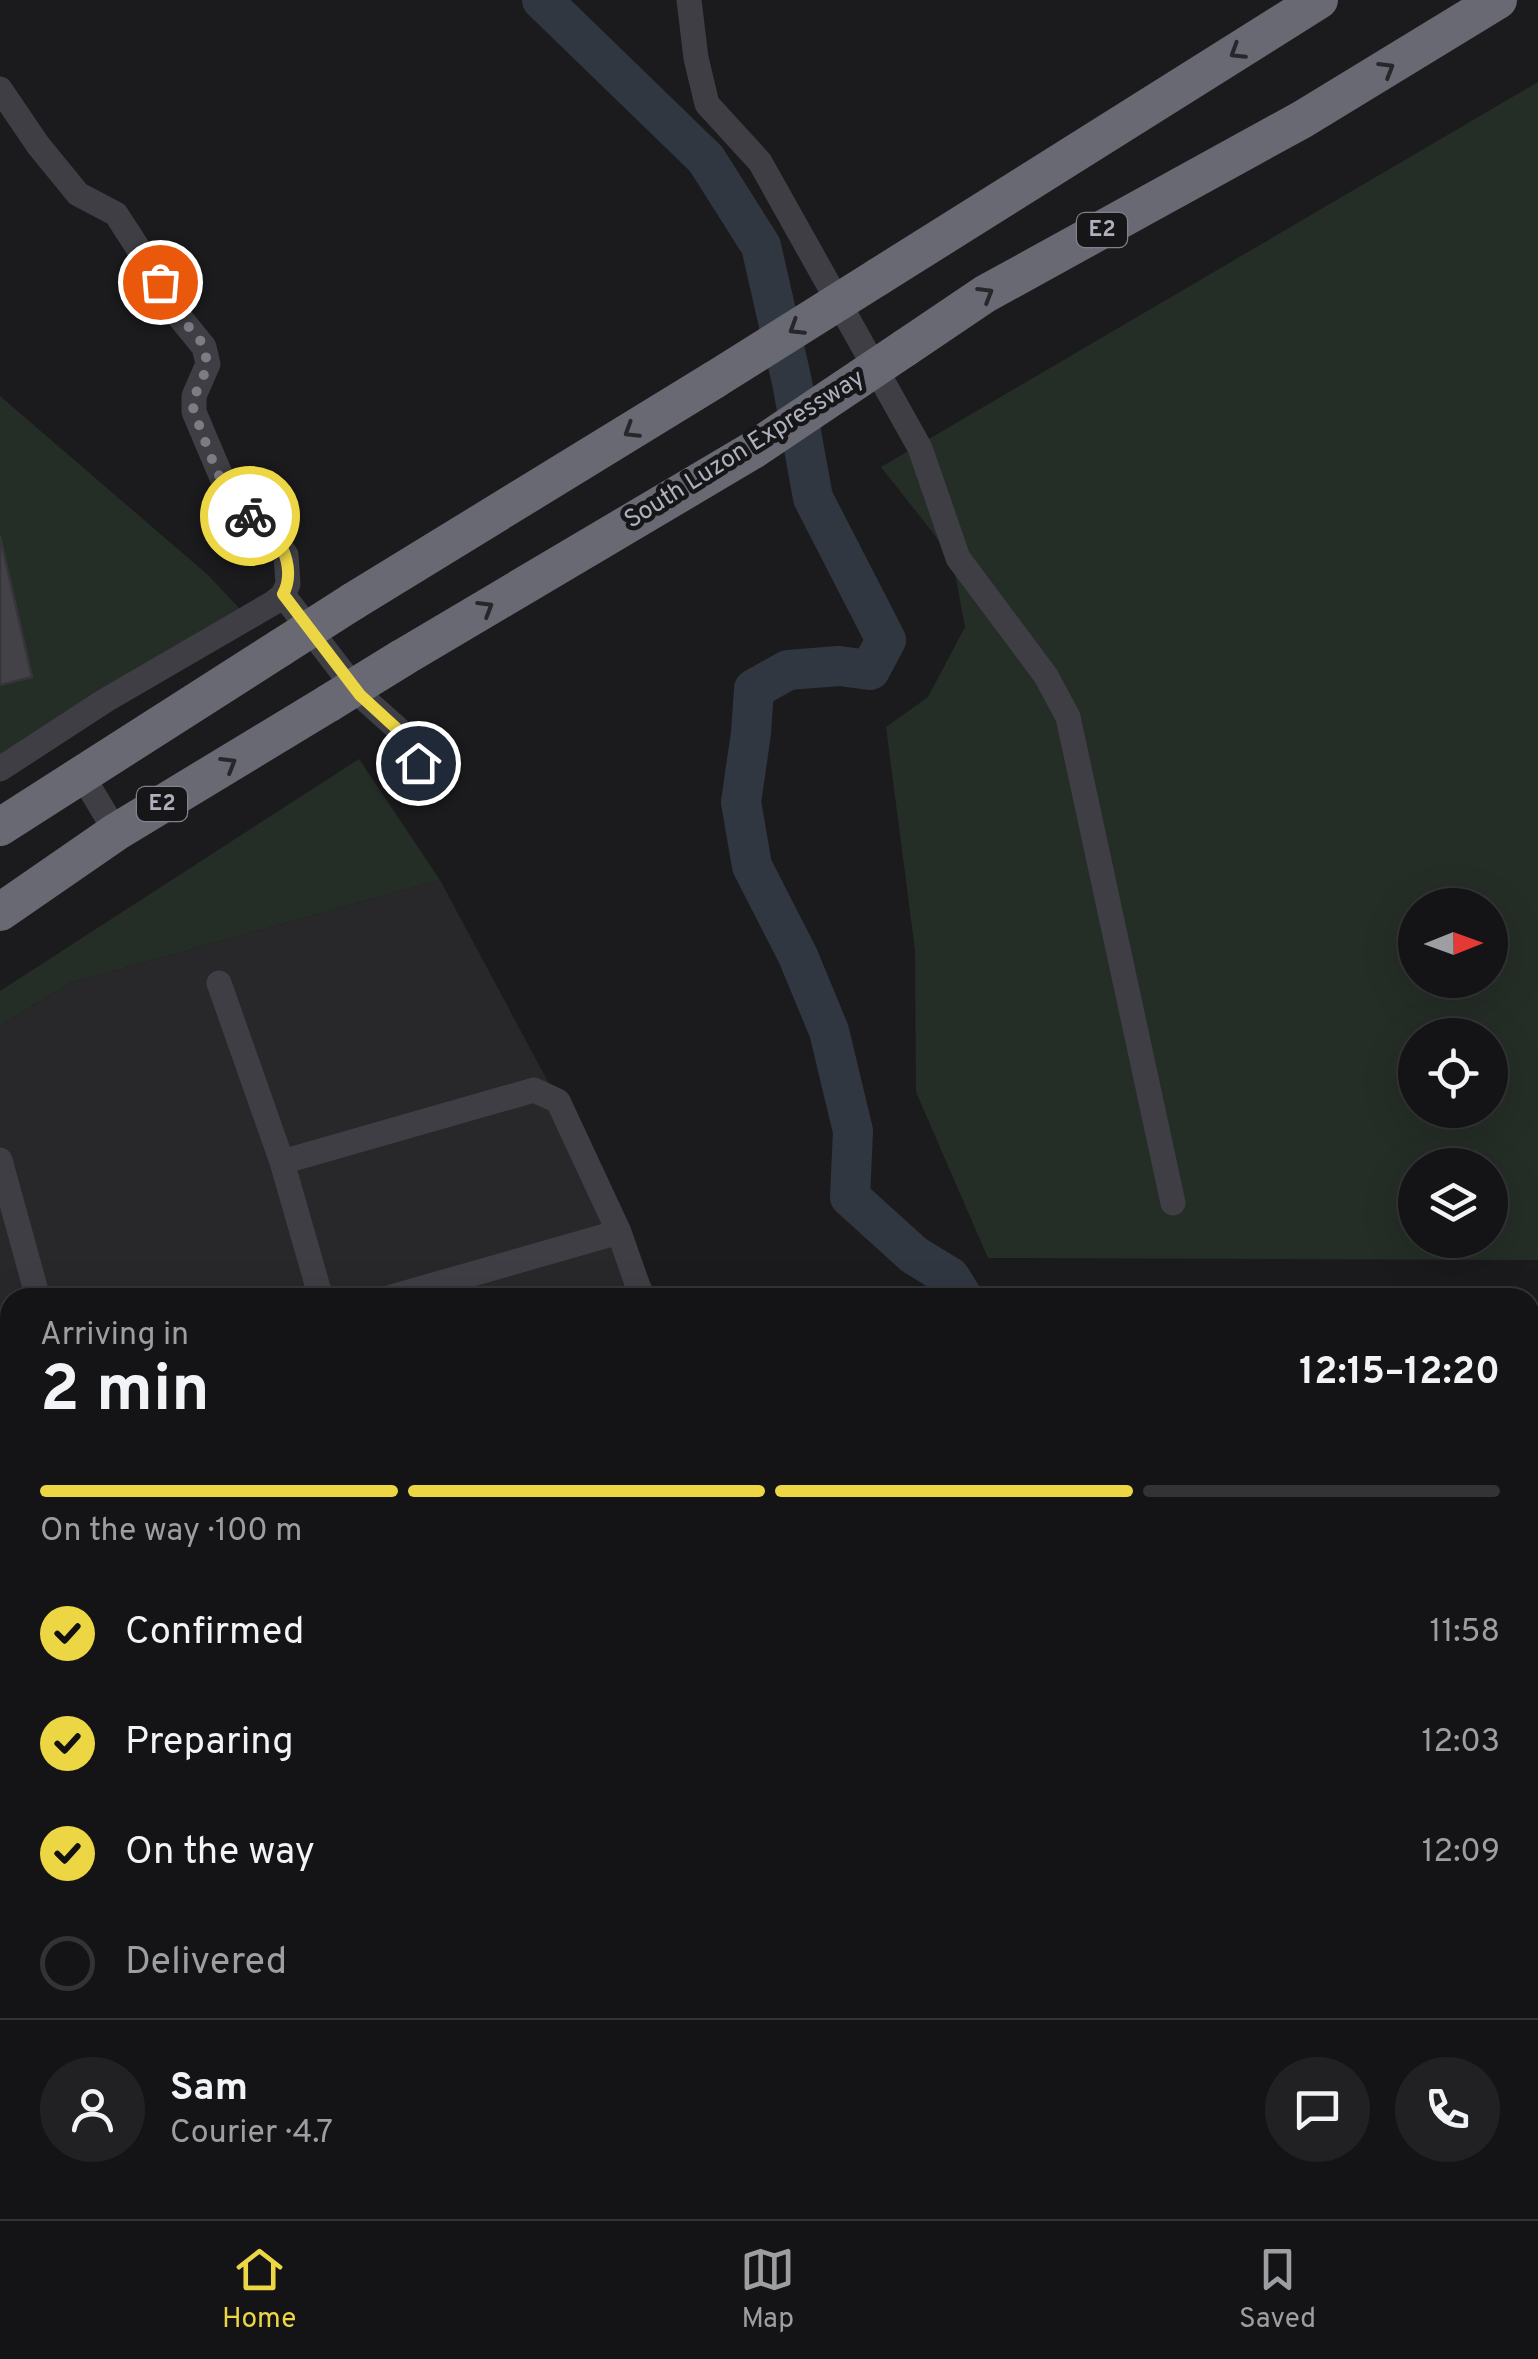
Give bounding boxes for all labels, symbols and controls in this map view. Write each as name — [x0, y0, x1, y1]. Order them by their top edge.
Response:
one-way arrow — [1229, 40, 1247, 59]
one-way arrow — [1376, 62, 1394, 81]
road number: E2 — [1077, 213, 1127, 247]
pin — [118, 240, 203, 325]
icon: bag — [133, 255, 188, 310]
one-way arrow — [975, 287, 993, 306]
one-way arrow — [789, 316, 807, 335]
street label: South Luzon Expressway — [619, 363, 871, 537]
one-way arrow — [624, 419, 642, 438]
courier — [200, 466, 300, 566]
icon: bike — [223, 489, 278, 544]
one-way arrow — [475, 601, 493, 620]
pin — [376, 721, 461, 806]
icon: home — [391, 736, 446, 791]
one-way arrow — [218, 757, 236, 776]
road number: E2 — [137, 787, 187, 821]
north arrow — [1398, 888, 1508, 998]
map controls — [1398, 888, 1508, 1258]
button: locate — [1398, 1018, 1508, 1128]
button: layers — [1398, 1148, 1508, 1258]
text: Arriving in — [40, 1316, 189, 1356]
text: 12:15–12:20 — [1299, 1349, 1500, 1398]
text: 2 min — [40, 1352, 210, 1434]
text: On the way · 100 m — [40, 1512, 302, 1552]
icon: check — [40, 1606, 95, 1661]
text: Confirmed — [125, 1609, 304, 1658]
text: 11:58 — [1430, 1613, 1500, 1653]
icon: check — [40, 1716, 95, 1771]
text: Preparing — [125, 1719, 294, 1768]
text: 12:03 — [1421, 1723, 1500, 1763]
icon: check — [40, 1826, 95, 1881]
text: On the way — [125, 1829, 315, 1878]
text: 12:09 — [1422, 1833, 1500, 1873]
text: Delivered — [125, 1939, 287, 1988]
button: person — [40, 2057, 145, 2162]
button: chat — [1265, 2057, 1370, 2162]
button: phone — [1395, 2057, 1500, 2162]
text: Sam — [170, 2065, 248, 2114]
text: Courier · 4.7 — [170, 2114, 333, 2154]
tab: Home — [222, 2242, 296, 2338]
tab: Map — [740, 2242, 795, 2338]
tab: Saved — [1239, 2242, 1316, 2338]

